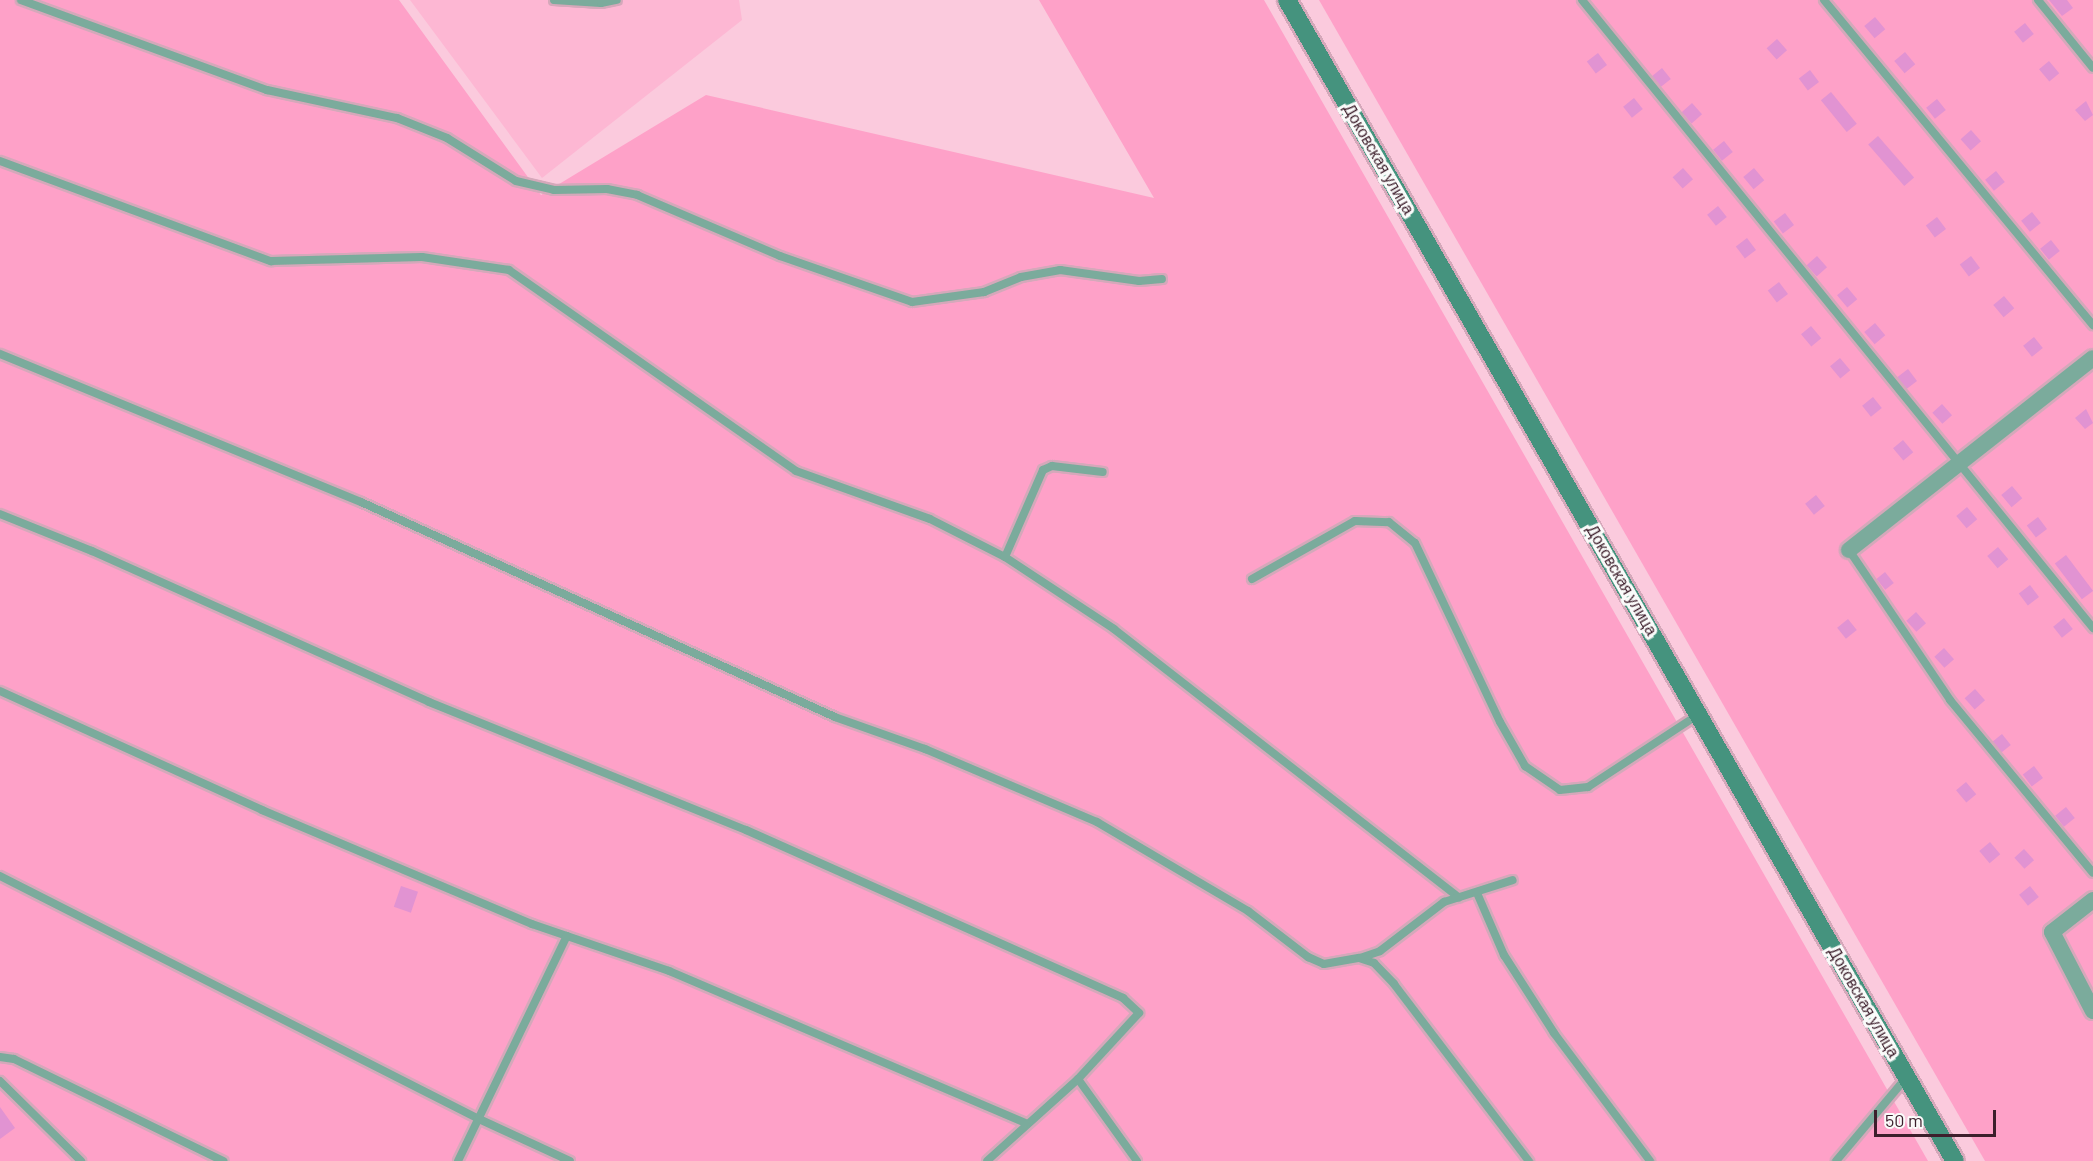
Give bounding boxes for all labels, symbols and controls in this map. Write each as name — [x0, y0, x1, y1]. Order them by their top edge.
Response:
street label: Доковская улица — [1340, 100, 1418, 218]
street label: Доковская улица — [1583, 521, 1661, 639]
street label: Доковская улица — [1825, 943, 1903, 1061]
scale bar — [1877, 1098, 1998, 1136]
text: 50 m — [1885, 1109, 1923, 1131]

